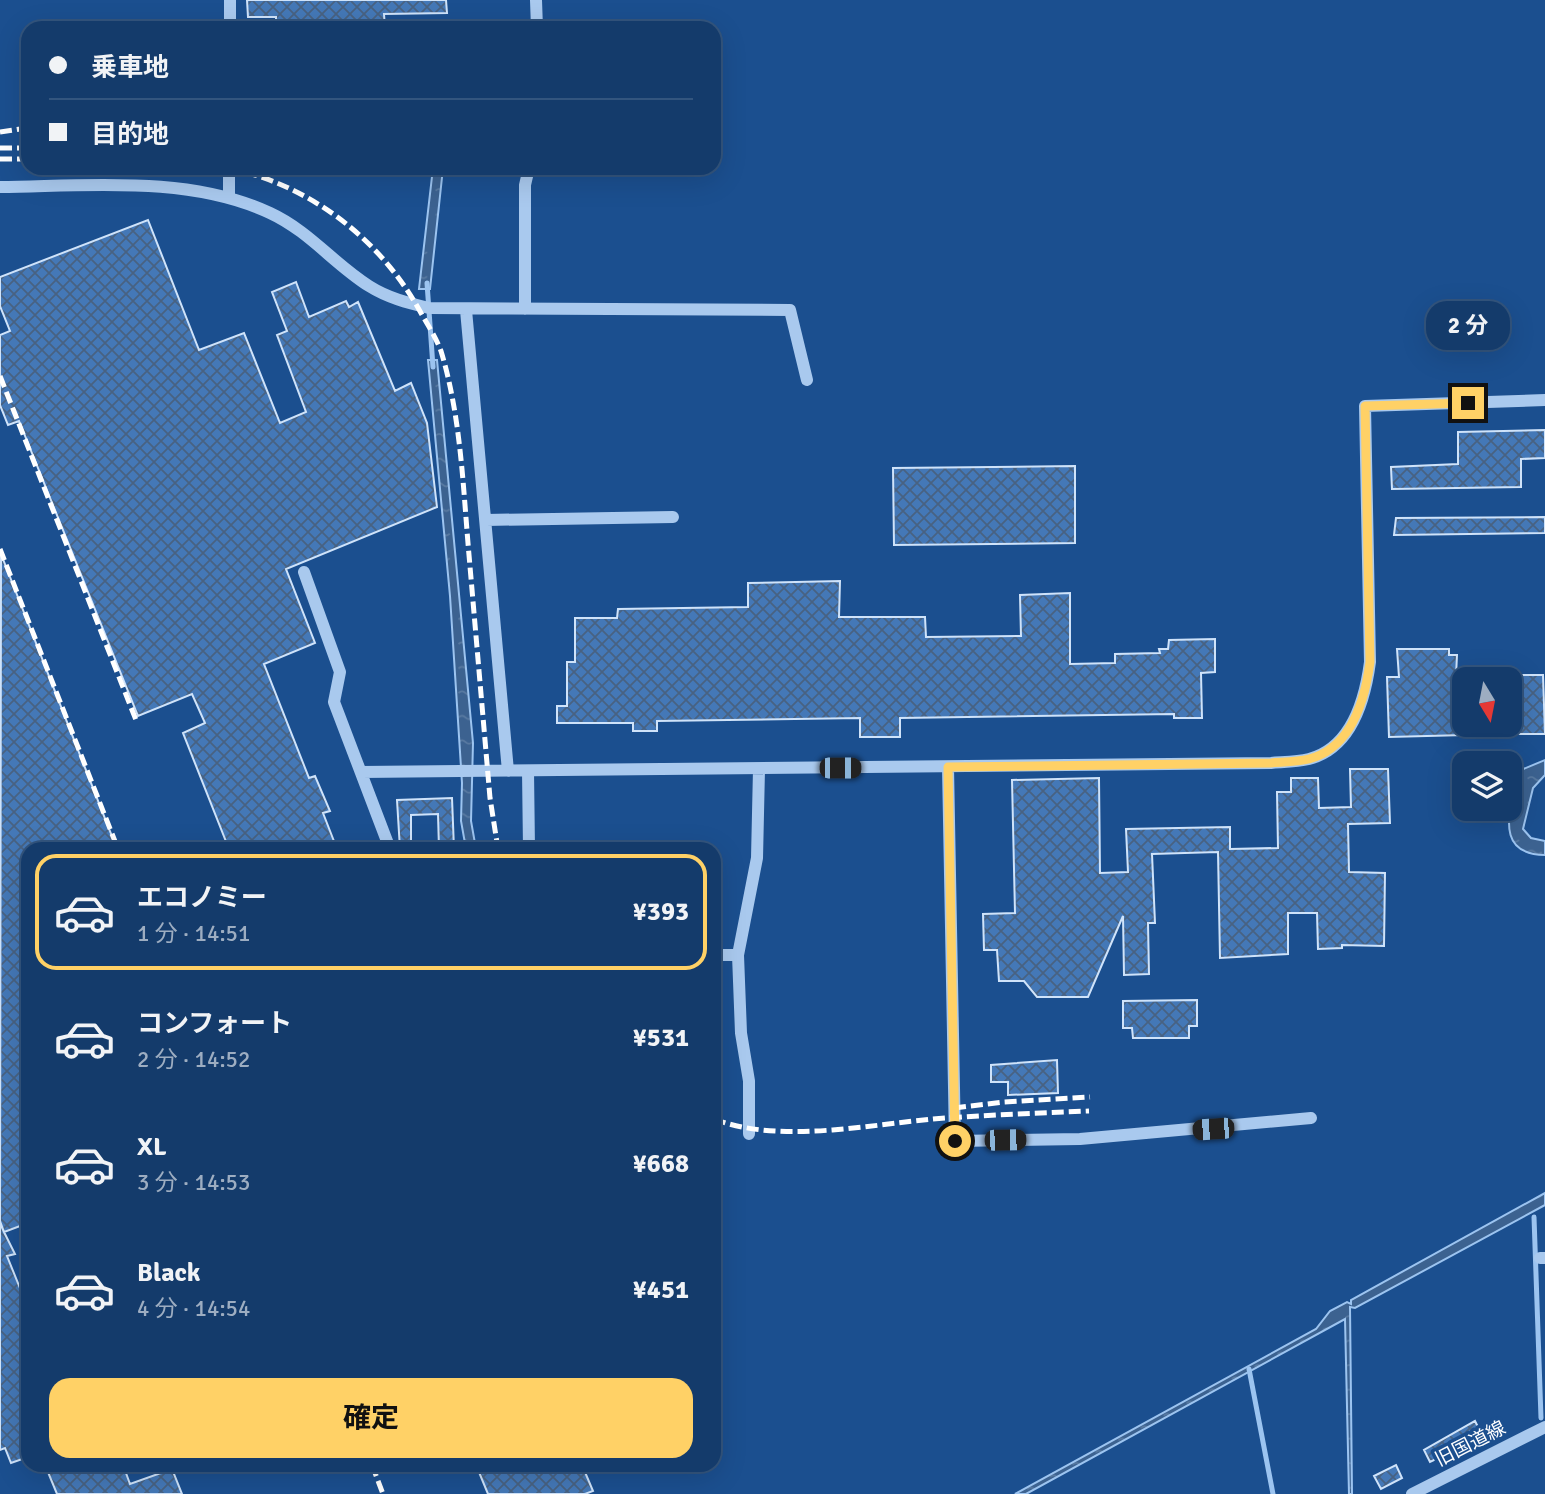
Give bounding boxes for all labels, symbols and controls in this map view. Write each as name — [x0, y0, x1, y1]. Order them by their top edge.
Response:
text: 乗車地 — [91, 52, 169, 84]
text: 目的地 — [91, 119, 169, 151]
callout: 2 分 — [1426, 302, 1510, 350]
text: 2 分 — [1448, 311, 1488, 340]
route end — [1452, 387, 1484, 419]
north arrow — [1452, 667, 1522, 737]
map controls — [1452, 667, 1522, 821]
button: layers — [1452, 751, 1522, 821]
car — [820, 758, 862, 779]
icon: car — [53, 881, 116, 944]
text: エコノミー — [137, 882, 267, 914]
text: ¥393 — [633, 896, 689, 928]
text: 1 分 · 14:51 — [137, 919, 250, 948]
icon: car — [53, 1007, 116, 1070]
text: コンフォート — [137, 1008, 292, 1040]
text: ¥531 — [633, 1022, 689, 1054]
text: 2 分 · 14:52 — [137, 1045, 250, 1074]
car — [1192, 1117, 1235, 1141]
route start — [939, 1125, 971, 1157]
car — [984, 1129, 1027, 1151]
text: XL — [137, 1131, 167, 1163]
icon: car — [53, 1133, 116, 1196]
text: ¥668 — [633, 1148, 689, 1180]
text: 3 分 · 14:53 — [137, 1168, 250, 1197]
text: Black — [137, 1257, 200, 1289]
icon: car — [53, 1259, 116, 1322]
text: ¥451 — [633, 1274, 689, 1306]
text: 4 分 · 14:54 — [137, 1294, 250, 1323]
button: 確定 — [49, 1378, 693, 1458]
street label: 旧国道線 — [1431, 1416, 1510, 1472]

